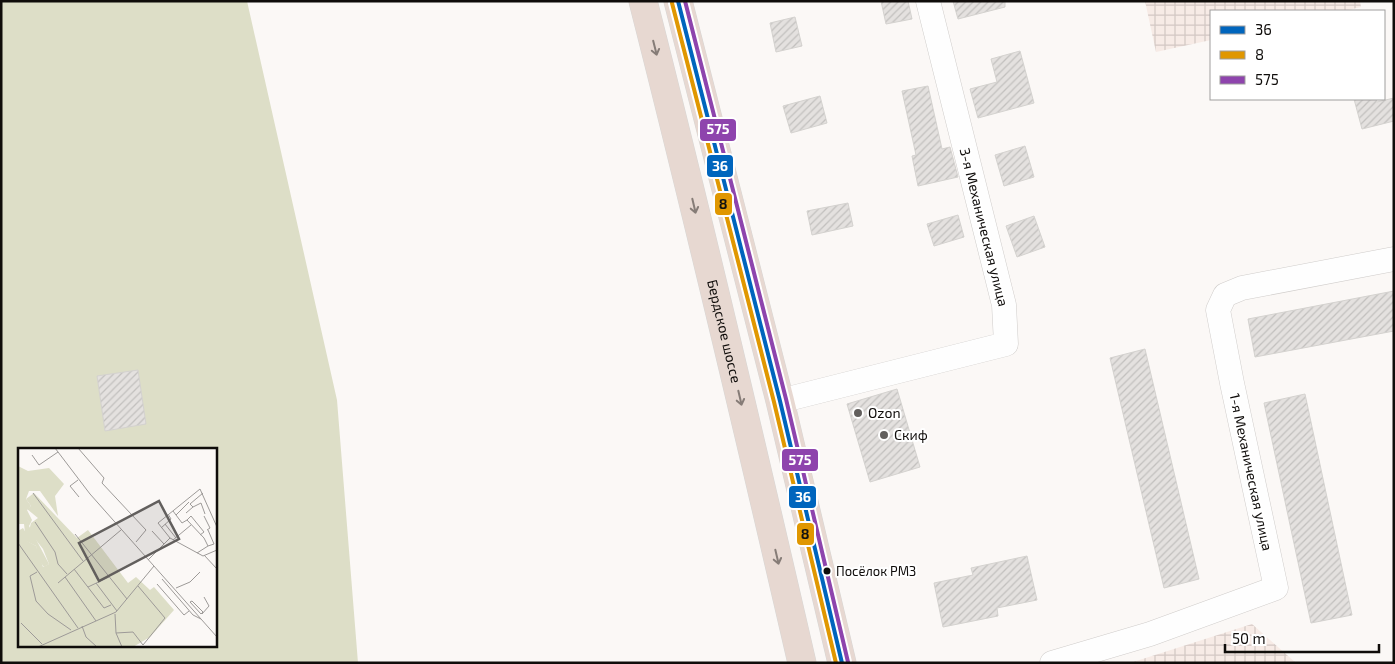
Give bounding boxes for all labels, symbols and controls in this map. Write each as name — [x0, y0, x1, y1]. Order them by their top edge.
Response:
legend — [1210, 10, 1385, 100]
text: 36 — [1255, 20, 1272, 38]
one-way arrow — [651, 40, 661, 56]
text: 8 — [1255, 45, 1264, 63]
text: 575 — [1255, 70, 1279, 88]
line badge: 575 — [699, 118, 737, 142]
text: 575 — [707, 120, 730, 137]
street label: 3-я Механическая улица — [957, 146, 1012, 308]
line badge: 36 — [706, 154, 734, 178]
text: 36 — [712, 157, 728, 174]
line badge: 8 — [714, 192, 733, 216]
text: 8 — [719, 195, 727, 212]
one-way arrow — [690, 198, 699, 214]
street label: Бердское шоссе — [704, 278, 745, 384]
one-way arrow — [736, 390, 746, 406]
street label: 1-я Механическая улица — [1226, 392, 1277, 552]
place label: Ozon — [868, 404, 901, 421]
marker: Ozon — [852, 407, 864, 419]
place label: Скиф — [894, 426, 928, 443]
marker: Скиф — [878, 429, 890, 441]
inset map — [18, 448, 216, 646]
line badge: 575 — [781, 448, 819, 472]
text: 575 — [789, 451, 812, 468]
line badge: 36 — [788, 485, 817, 509]
text: 36 — [795, 488, 811, 505]
line badge: 8 — [796, 522, 815, 546]
text: 8 — [801, 525, 809, 542]
one-way arrow — [773, 548, 782, 564]
place label: Посёлок РМЗ — [836, 563, 916, 579]
marker: Посёлок РМЗ — [822, 566, 832, 576]
scale bar — [1225, 622, 1379, 654]
text: 50 m — [1232, 629, 1266, 647]

